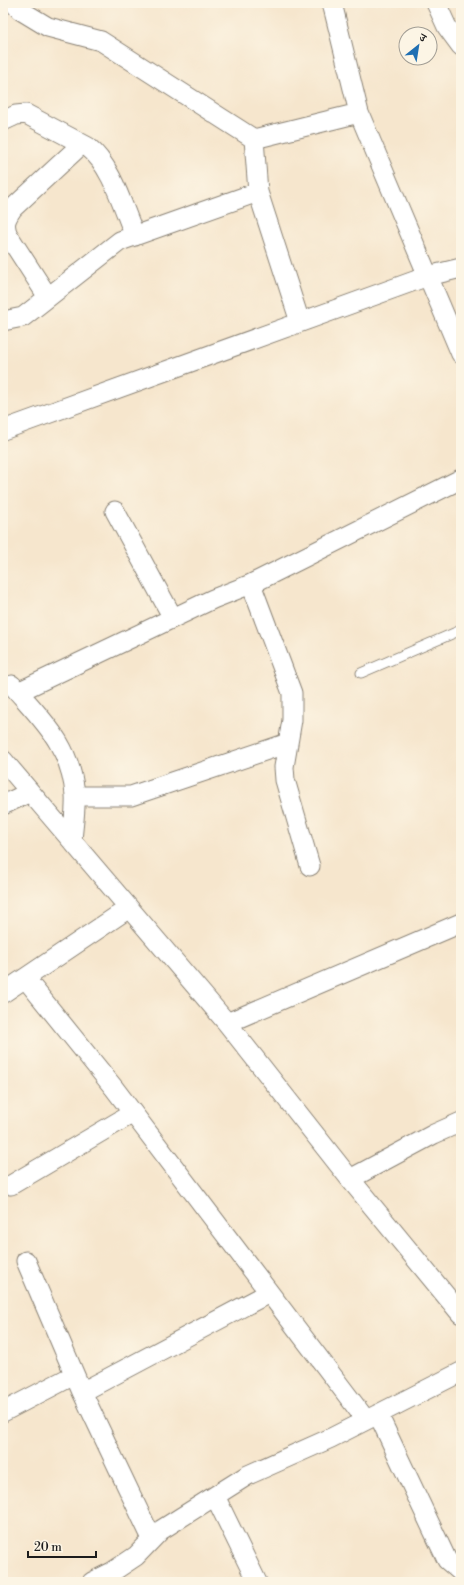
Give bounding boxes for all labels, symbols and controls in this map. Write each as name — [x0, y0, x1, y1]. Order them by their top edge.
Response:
north arrow — [398, 26, 438, 66]
text: उ — [416, 30, 430, 46]
scale bar — [28, 1533, 96, 1559]
text: 20 m — [34, 1540, 62, 1555]

